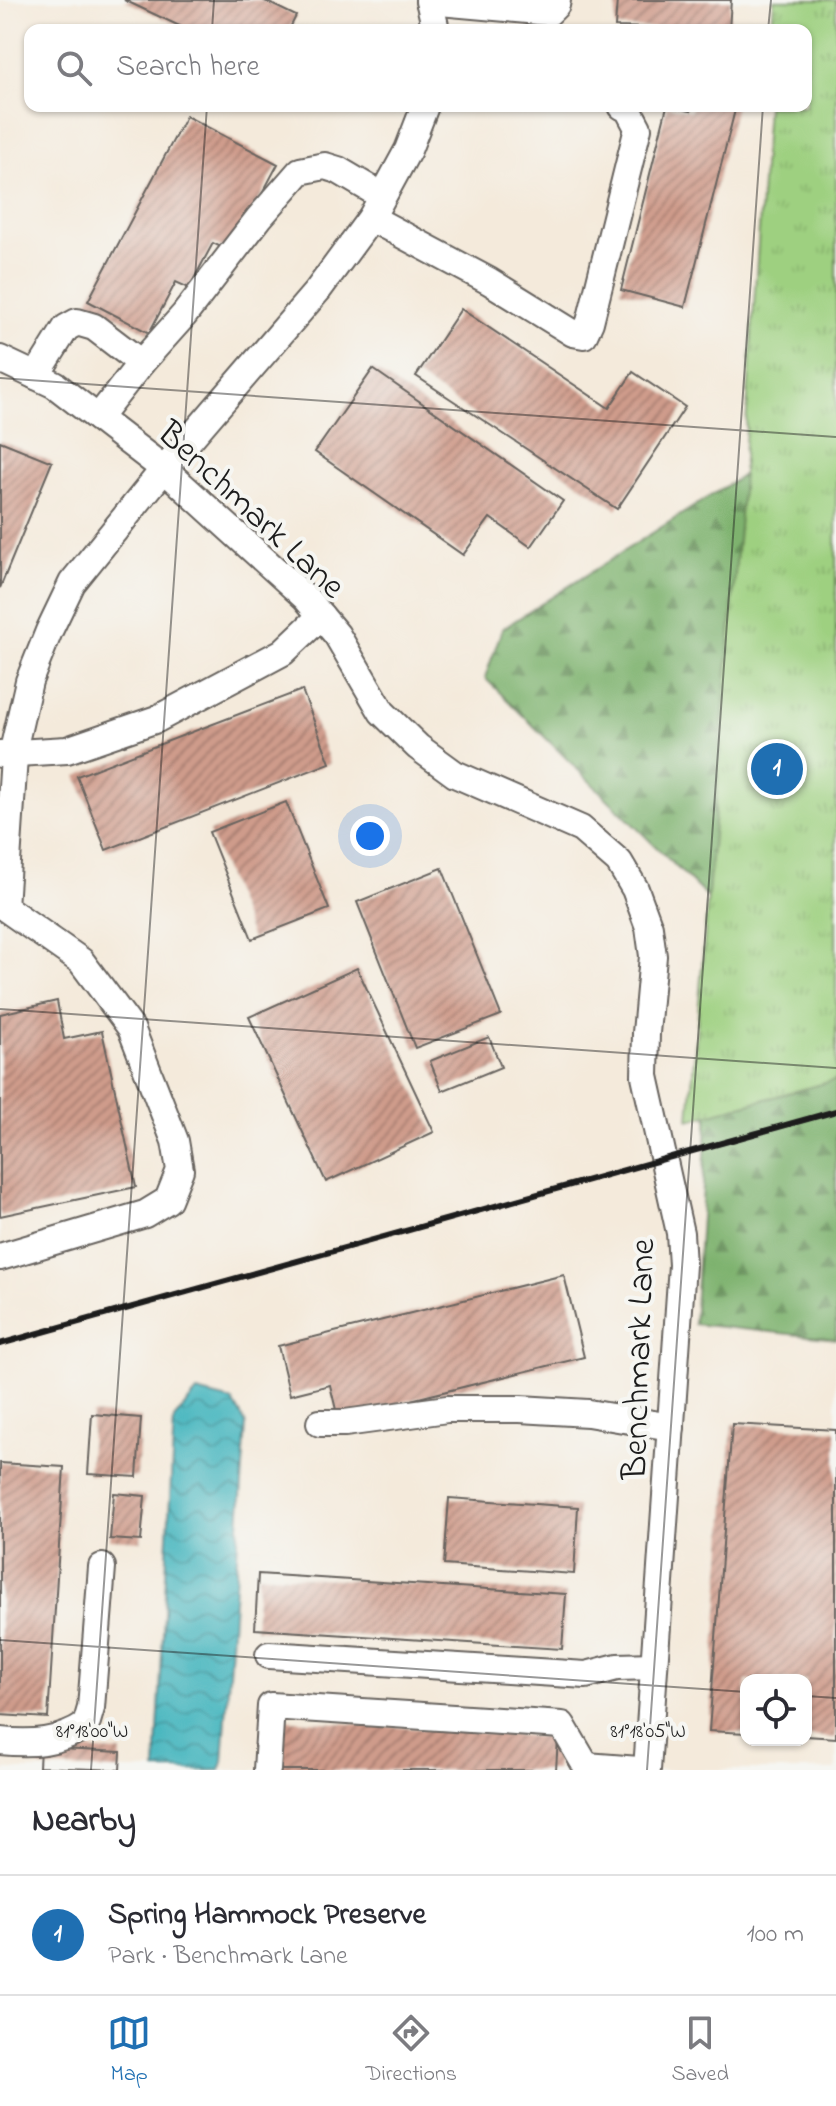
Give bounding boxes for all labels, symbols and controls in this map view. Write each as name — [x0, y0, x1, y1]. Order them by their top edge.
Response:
search box — [24, 24, 812, 112]
icon: search — [52, 46, 96, 90]
text: Search here — [116, 46, 260, 90]
street label: Benchmark Lane — [143, 409, 357, 613]
pin: 1 — [751, 739, 803, 799]
your location — [350, 816, 390, 856]
street label: Benchmark Lane — [610, 1237, 671, 1482]
map controls — [740, 1674, 812, 1746]
button: locate — [740, 1674, 812, 1746]
text: 81°18'00"W — [56, 1718, 128, 1747]
text: 81°18'05"W — [610, 1718, 686, 1747]
text: Nearby — [32, 1797, 136, 1847]
text: Spring Hammock Preserve — [108, 1894, 426, 1938]
text: 1 — [54, 1916, 62, 1954]
text: 100 m — [747, 1916, 804, 1954]
text: Park · Benchmark Lane — [108, 1938, 348, 1976]
tab: Map — [107, 2011, 151, 2091]
tab: Directions — [366, 2011, 457, 2091]
tab: Saved — [671, 2011, 729, 2091]

